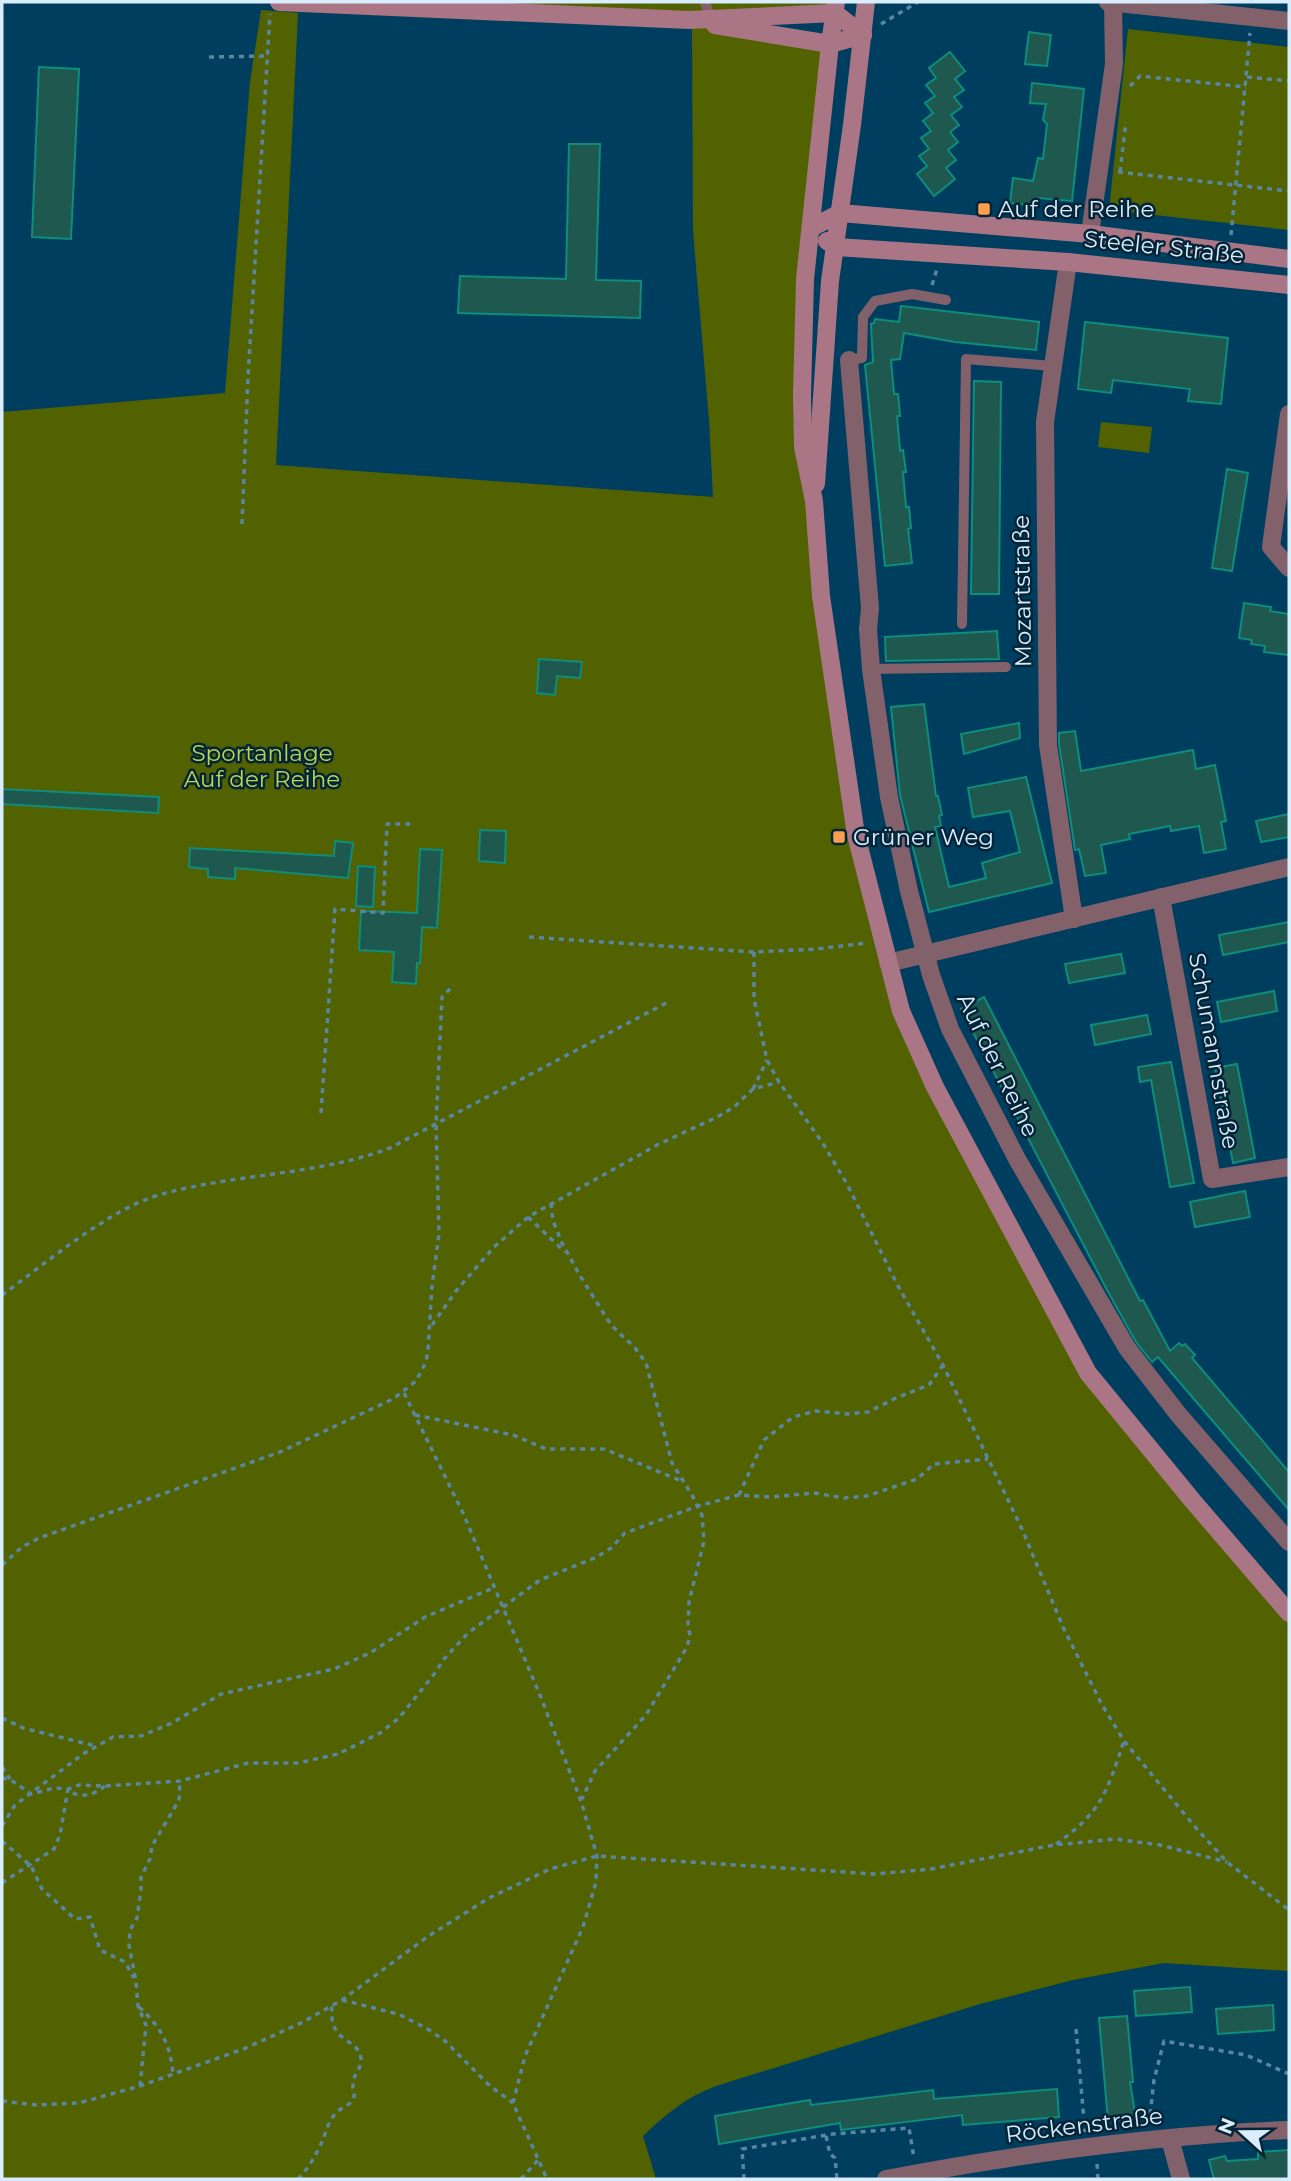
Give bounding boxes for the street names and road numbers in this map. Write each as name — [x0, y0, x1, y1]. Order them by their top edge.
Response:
street label: Steeler Straße — [1083, 225, 1245, 269]
street label: Mozartstraße — [1007, 515, 1037, 667]
street label: Schumannstraße — [1183, 951, 1245, 1151]
street label: Auf der Reihe — [951, 989, 1045, 1141]
street label: Röckenstraße — [1004, 2101, 1164, 2149]

